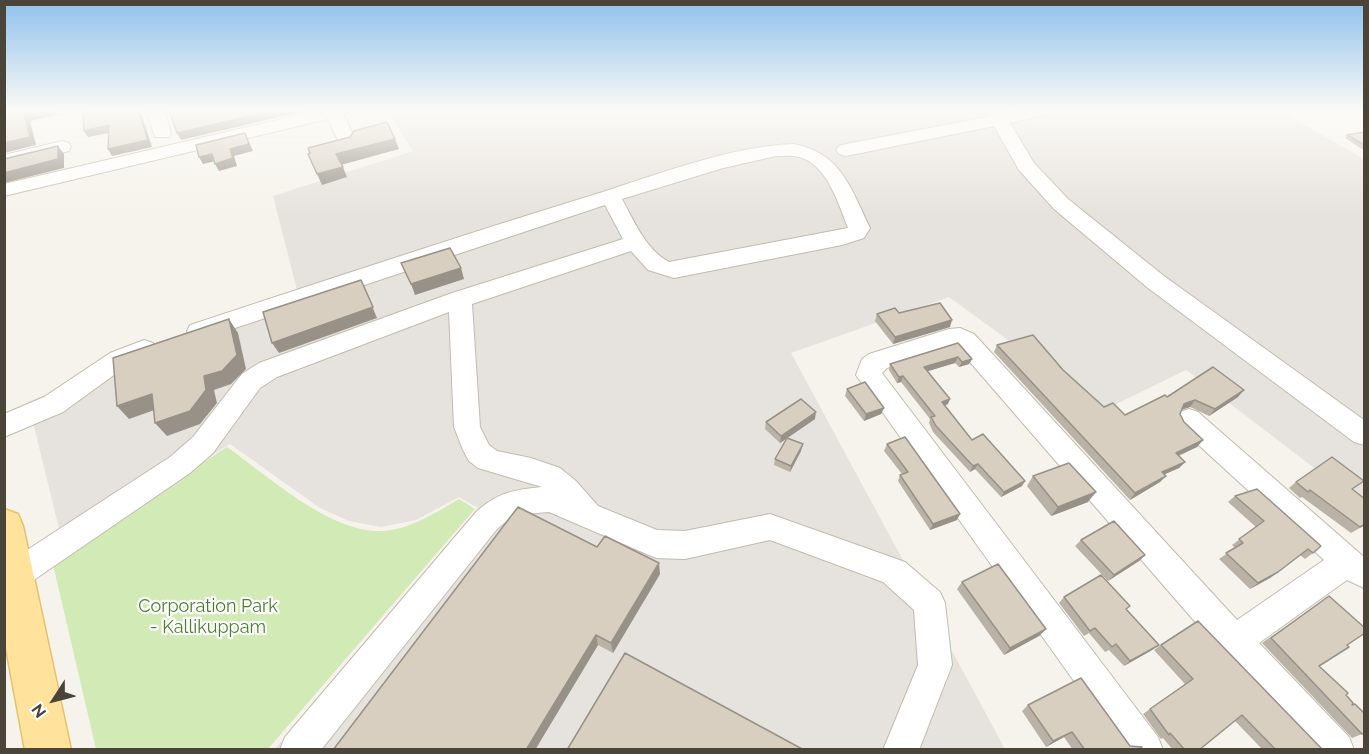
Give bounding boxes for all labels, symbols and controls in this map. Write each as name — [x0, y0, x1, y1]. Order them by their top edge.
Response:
park label: Corporation Park - Kallikuppam — [138, 596, 278, 638]
north arrow — [24, 670, 84, 730]
text: N — [28, 700, 50, 721]

